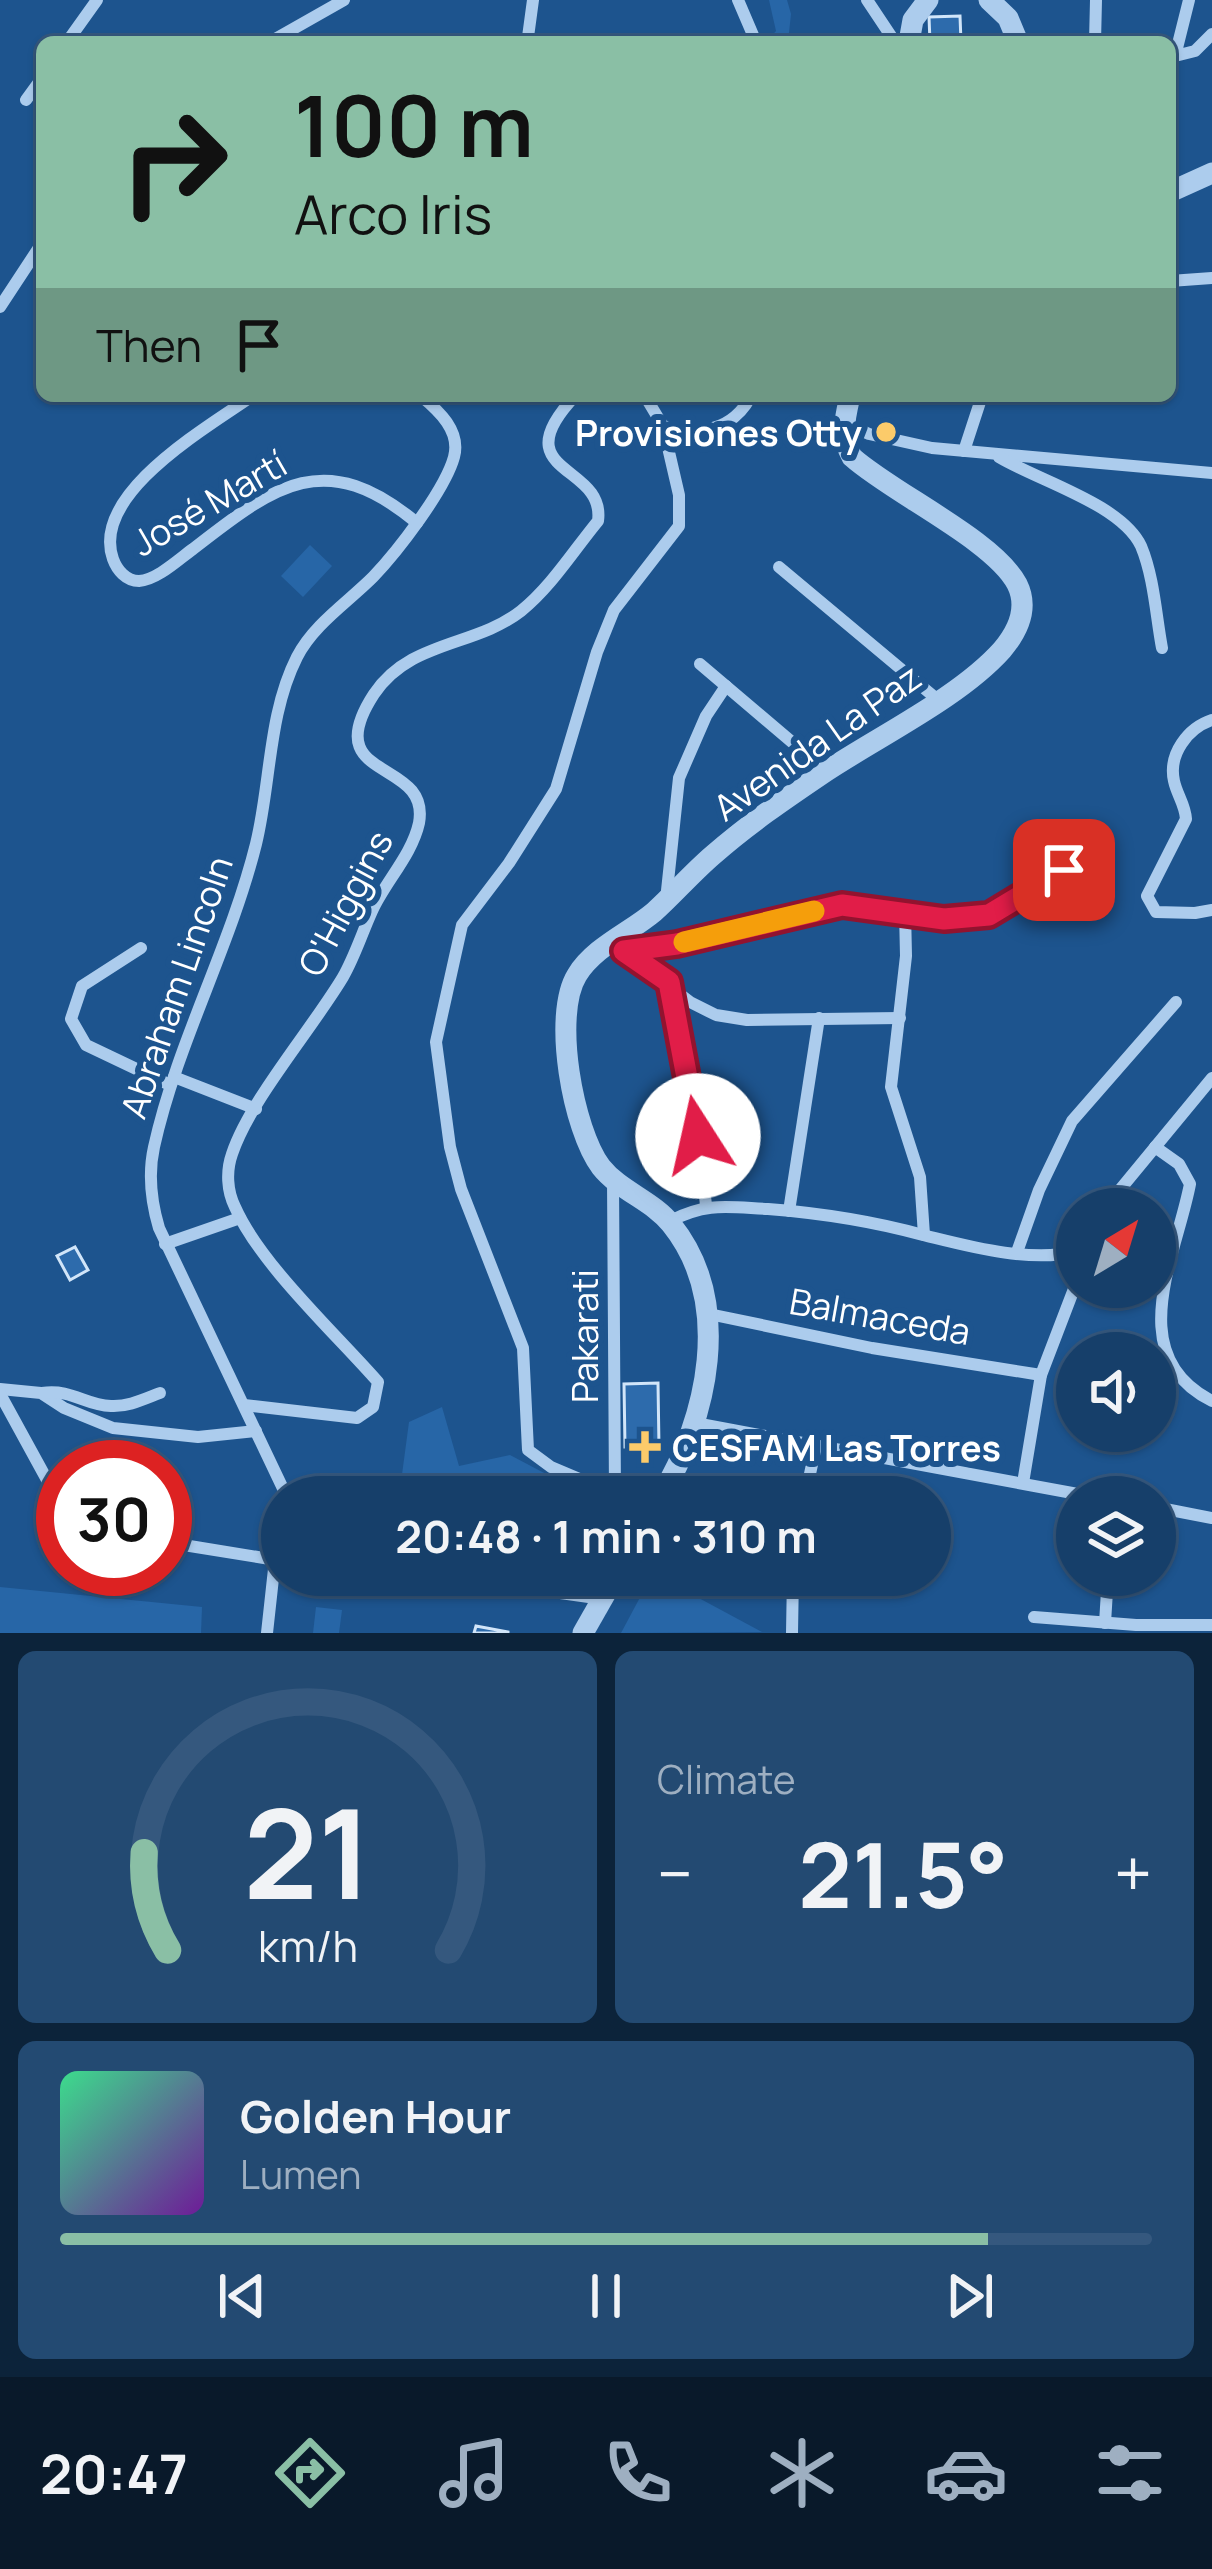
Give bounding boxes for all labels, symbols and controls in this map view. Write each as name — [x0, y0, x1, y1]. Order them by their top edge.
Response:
text: 100 m — [294, 67, 534, 182]
icon: right — [96, 84, 252, 240]
text: Arco Iris — [294, 176, 492, 250]
icon: arrive — [226, 312, 292, 378]
text: Then — [96, 314, 202, 376]
place label: Provisiones Otty — [575, 408, 862, 457]
marker: Provisiones Otty — [873, 419, 899, 445]
street label: José Martí — [123, 439, 295, 567]
street label: Avenida La Paz — [703, 652, 931, 832]
pin — [1013, 819, 1115, 921]
street label: O'Higgins — [286, 822, 404, 984]
icon: arrive — [1031, 837, 1097, 903]
street label: Abraham Lincoln — [108, 849, 244, 1125]
position arrow — [635, 1073, 761, 1199]
north arrow — [1056, 1188, 1176, 1308]
map controls — [1056, 1188, 1176, 1596]
street label: Pakarati — [560, 1269, 609, 1403]
street label: Balmaceda — [786, 1276, 974, 1356]
button: sound — [1056, 1332, 1176, 1452]
place label: CESFAM Las Torres — [672, 1423, 1001, 1472]
marker: CESFAM Las Torres — [629, 1431, 661, 1463]
speed limit sign: 30 — [36, 1440, 192, 1596]
button: layers — [1056, 1476, 1176, 1596]
text: 20:48 · 1 min · 310 m — [395, 1505, 817, 1567]
text: Climate — [657, 1752, 796, 1806]
text: 21 — [243, 1766, 372, 1936]
text: 21.5° — [798, 1812, 1008, 1935]
text: − — [657, 1828, 693, 1918]
text: + — [1114, 1828, 1152, 1918]
text: km/h — [258, 1916, 357, 1975]
text: Golden Hour — [240, 2085, 511, 2147]
text: Lumen — [240, 2147, 361, 2201]
icon: previous — [209, 2263, 275, 2329]
icon: pause — [573, 2263, 639, 2329]
icon: next — [937, 2263, 1003, 2329]
icon: directions — [268, 2431, 352, 2515]
icon: music — [432, 2431, 516, 2515]
icon: phone — [596, 2431, 680, 2515]
icon: climate — [760, 2431, 844, 2515]
icon: car — [924, 2431, 1008, 2515]
icon: filters — [1088, 2431, 1172, 2515]
text: 20:47 — [40, 2436, 188, 2510]

